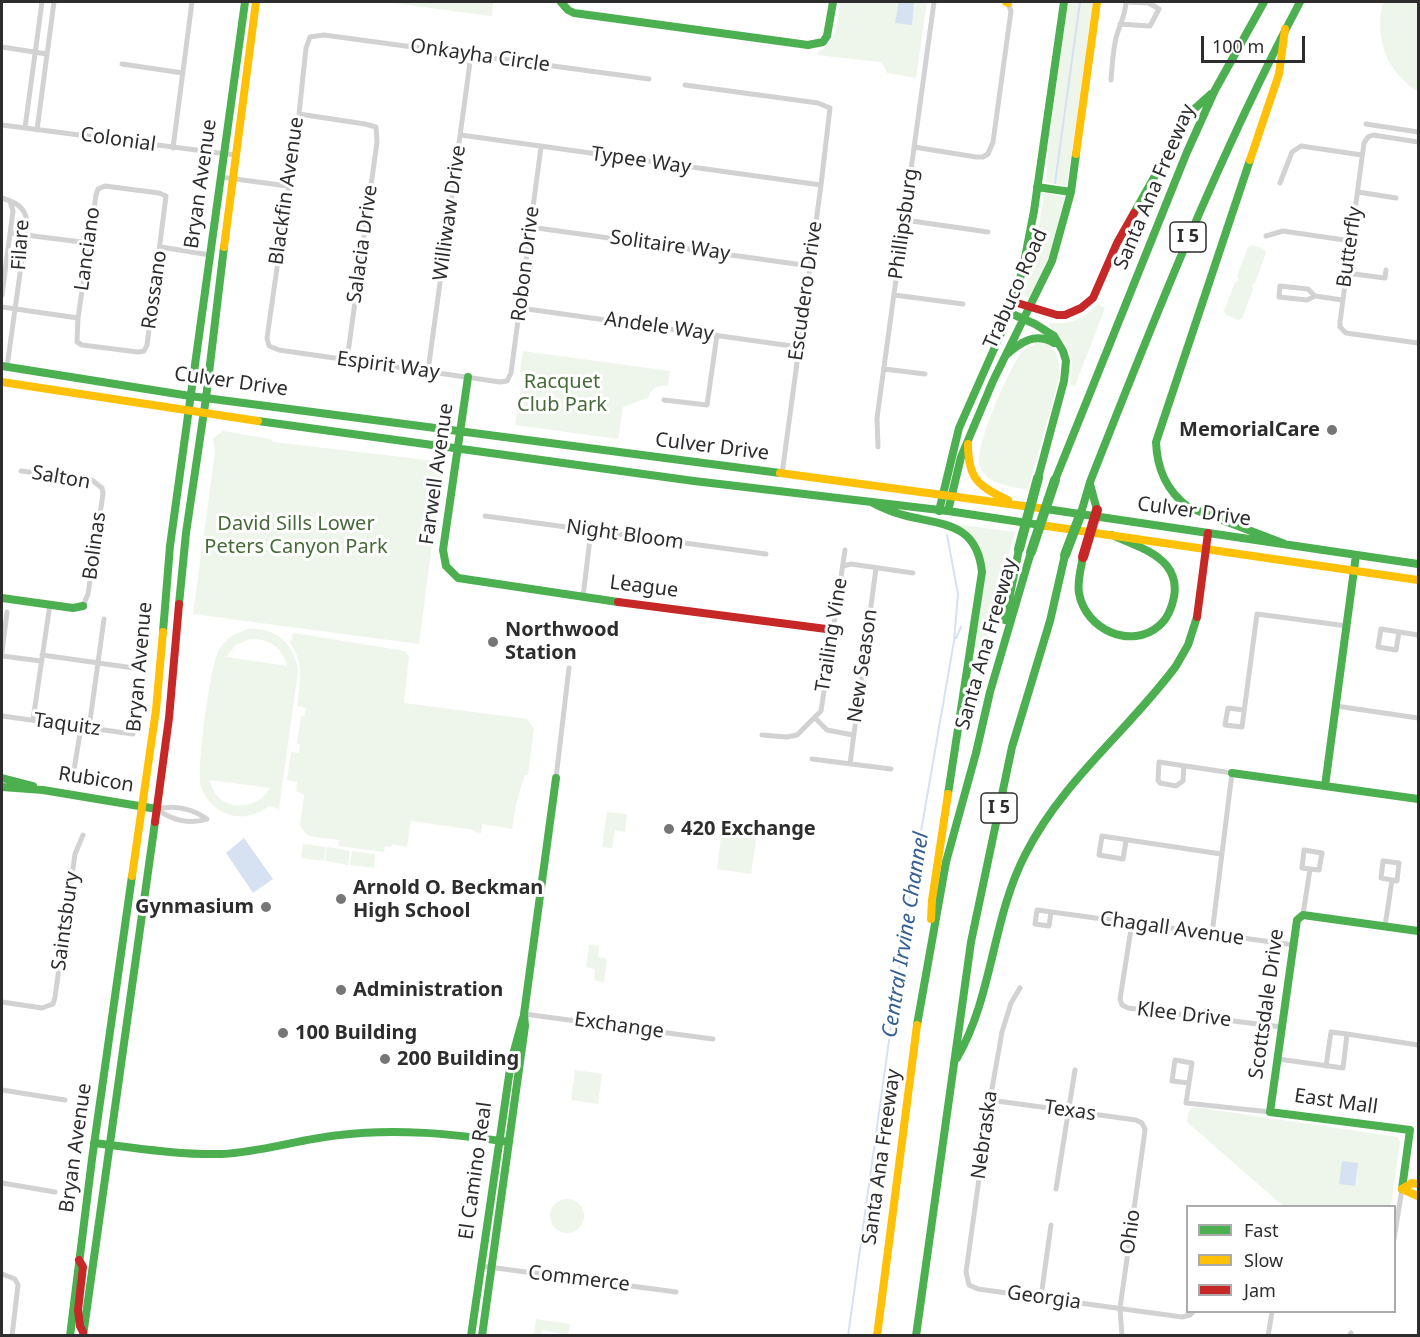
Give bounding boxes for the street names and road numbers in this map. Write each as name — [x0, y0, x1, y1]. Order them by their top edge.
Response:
street label: Onkayha Circle — [409, 34, 551, 78]
street label: Santa Ana Freeway — [1109, 101, 1201, 273]
street label: Blackfin Avenue — [265, 115, 309, 267]
street label: Bryan Avenue — [180, 118, 222, 250]
street label: Colonial — [79, 123, 157, 157]
street label: Typee Way — [590, 142, 692, 180]
street label: Williwaw Drive — [429, 144, 471, 282]
street label: Phillipsburg — [884, 167, 924, 281]
street label: Salacia Drive — [343, 183, 383, 305]
street label: Lanciano — [70, 205, 106, 293]
street label: Robon Drive — [507, 205, 545, 323]
street label: Butterfly — [1332, 205, 1368, 289]
street label: Filare — [7, 219, 35, 271]
street label: Escudero Drive — [784, 220, 828, 362]
road number: I 5 — [1170, 222, 1206, 252]
street label: Trabuco Road — [979, 225, 1053, 353]
street label: Solitaire Way — [608, 226, 732, 266]
street label: Rossano — [138, 249, 172, 331]
street label: Andele Way — [603, 307, 715, 347]
street label: Espirit Way — [335, 347, 441, 385]
street label: Culver Drive — [173, 362, 289, 402]
street label: Farwell Avenue — [415, 402, 459, 546]
street label: Culver Drive — [654, 428, 770, 466]
street label: Salton — [30, 461, 92, 495]
street label: Culver Drive — [1136, 492, 1252, 532]
street label: Bolinas — [78, 510, 112, 582]
street label: Night Bloom — [565, 515, 685, 555]
street label: Santa Ana Freeway — [951, 555, 1023, 733]
street label: League — [608, 571, 680, 603]
street label: Trailing Vine — [811, 576, 853, 694]
street label: Bryan Avenue — [122, 601, 158, 733]
street label: New Season — [843, 608, 883, 724]
street label: Taquitz — [32, 708, 102, 742]
street label: Rubicon — [56, 762, 136, 798]
road number: I 5 — [981, 793, 1017, 823]
street label: Saintsbury — [47, 870, 85, 972]
street label: Chagall Avenue — [1098, 907, 1246, 951]
street label: Scottsdale Drive — [1245, 927, 1289, 1081]
street label: Klee Drive — [1136, 997, 1232, 1033]
street label: Exchange — [573, 1008, 665, 1044]
street label: Santa Ana Freeway — [858, 1068, 906, 1246]
street label: Bryan Avenue — [55, 1082, 97, 1214]
street label: East Mall — [1293, 1084, 1379, 1120]
street label: Nebraska — [967, 1089, 1003, 1181]
street label: Texas — [1043, 1095, 1097, 1127]
street label: El Camino Real — [454, 1101, 498, 1241]
street label: Ohio — [1116, 1208, 1146, 1256]
street label: Commerce — [527, 1261, 631, 1297]
street label: Georgia — [1005, 1281, 1083, 1315]

